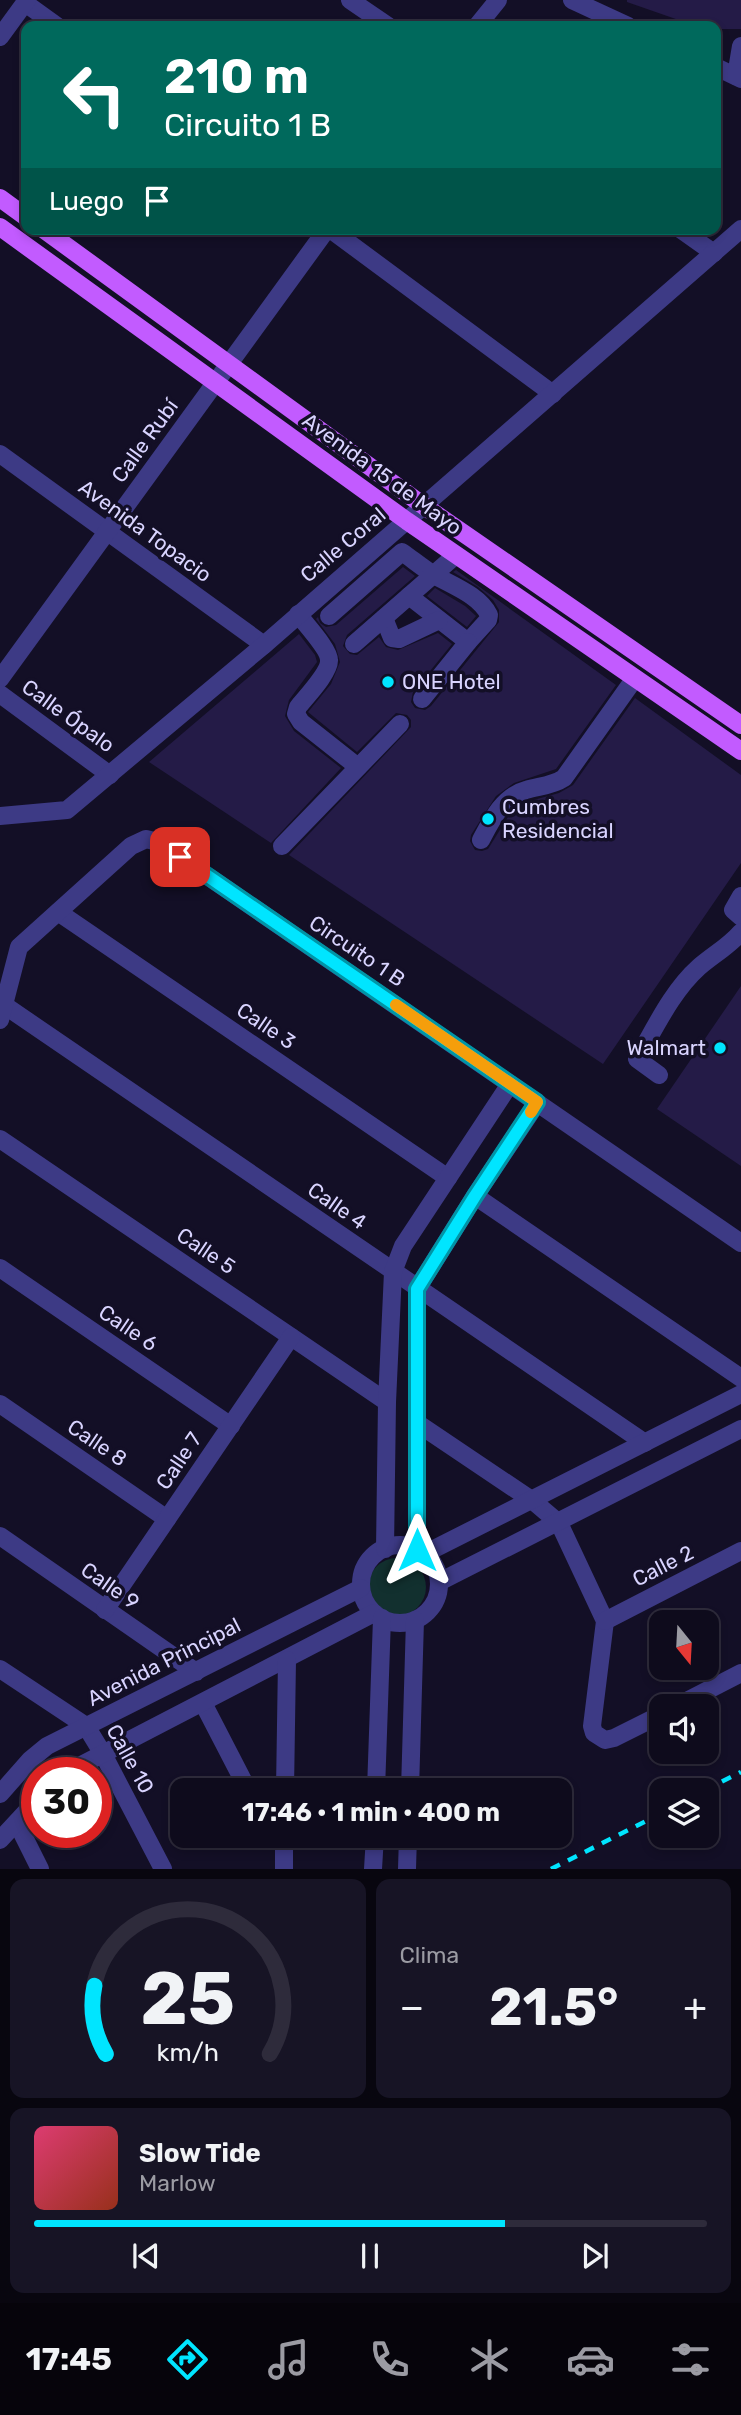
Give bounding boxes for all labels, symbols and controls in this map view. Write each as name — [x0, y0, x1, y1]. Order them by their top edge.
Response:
text: 210 m — [164, 47, 309, 105]
icon: left — [49, 49, 140, 140]
text: Circuito 1 B — [164, 106, 331, 144]
icon: arrive — [138, 182, 176, 220]
text: Luego — [49, 186, 124, 217]
street label: Calle Rubí — [106, 394, 184, 487]
street label: Avenida 15 de Mayo — [298, 407, 467, 540]
street label: Avenida Topacio — [74, 474, 217, 587]
street label: Calle Coral — [295, 502, 390, 587]
place label: ONE Hotel — [402, 669, 501, 694]
street label: Calle Ópalo — [17, 674, 119, 757]
marker: ONE Hotel — [380, 674, 396, 690]
place label: Cumbres Residencial — [502, 794, 614, 843]
marker: Cumbres Residencial — [480, 811, 496, 827]
pin — [150, 827, 210, 887]
icon: arrive — [161, 838, 199, 876]
street label: Circuito 1 B — [305, 910, 410, 992]
street label: Calle 3 — [232, 997, 300, 1054]
place label: Walmart — [626, 1035, 706, 1060]
marker: Walmart — [712, 1040, 728, 1056]
street label: Calle 4 — [303, 1176, 371, 1235]
street label: Calle 5 — [172, 1222, 240, 1279]
street label: Calle 6 — [94, 1299, 162, 1356]
street label: Calle 8 — [63, 1414, 132, 1471]
street label: Calle 7 — [150, 1427, 207, 1494]
position arrow — [380, 1513, 454, 1587]
street label: Calle 2 — [628, 1540, 697, 1591]
street label: Calle 9 — [76, 1557, 144, 1615]
north arrow — [649, 1610, 719, 1680]
map controls — [649, 1610, 719, 1848]
street label: Avenida Principal — [83, 1612, 245, 1711]
button: sound — [649, 1694, 719, 1764]
street label: Calle 10 — [101, 1720, 160, 1798]
speed limit sign: 30 — [21, 1757, 112, 1848]
button: layers — [649, 1778, 719, 1848]
text: 17:46 · 1 min · 400 m — [242, 1797, 500, 1828]
text: Clima — [400, 1941, 459, 1969]
text: 25 — [141, 1957, 235, 2043]
text: 21.5° — [489, 1976, 618, 2038]
text: − — [400, 1984, 424, 2030]
text: + — [683, 1984, 707, 2030]
text: km/h — [157, 2038, 219, 2067]
text: Slow Tide — [139, 2138, 261, 2169]
text: Marlow — [139, 2169, 216, 2197]
icon: previous — [127, 2237, 165, 2275]
icon: pause — [351, 2237, 389, 2275]
icon: next — [576, 2237, 614, 2275]
icon: directions — [163, 2335, 212, 2384]
icon: music — [264, 2335, 313, 2384]
icon: phone — [365, 2335, 414, 2384]
icon: climate — [465, 2335, 514, 2384]
icon: car — [566, 2335, 615, 2384]
icon: filters — [666, 2335, 715, 2384]
text: 17:45 — [26, 2340, 112, 2378]

